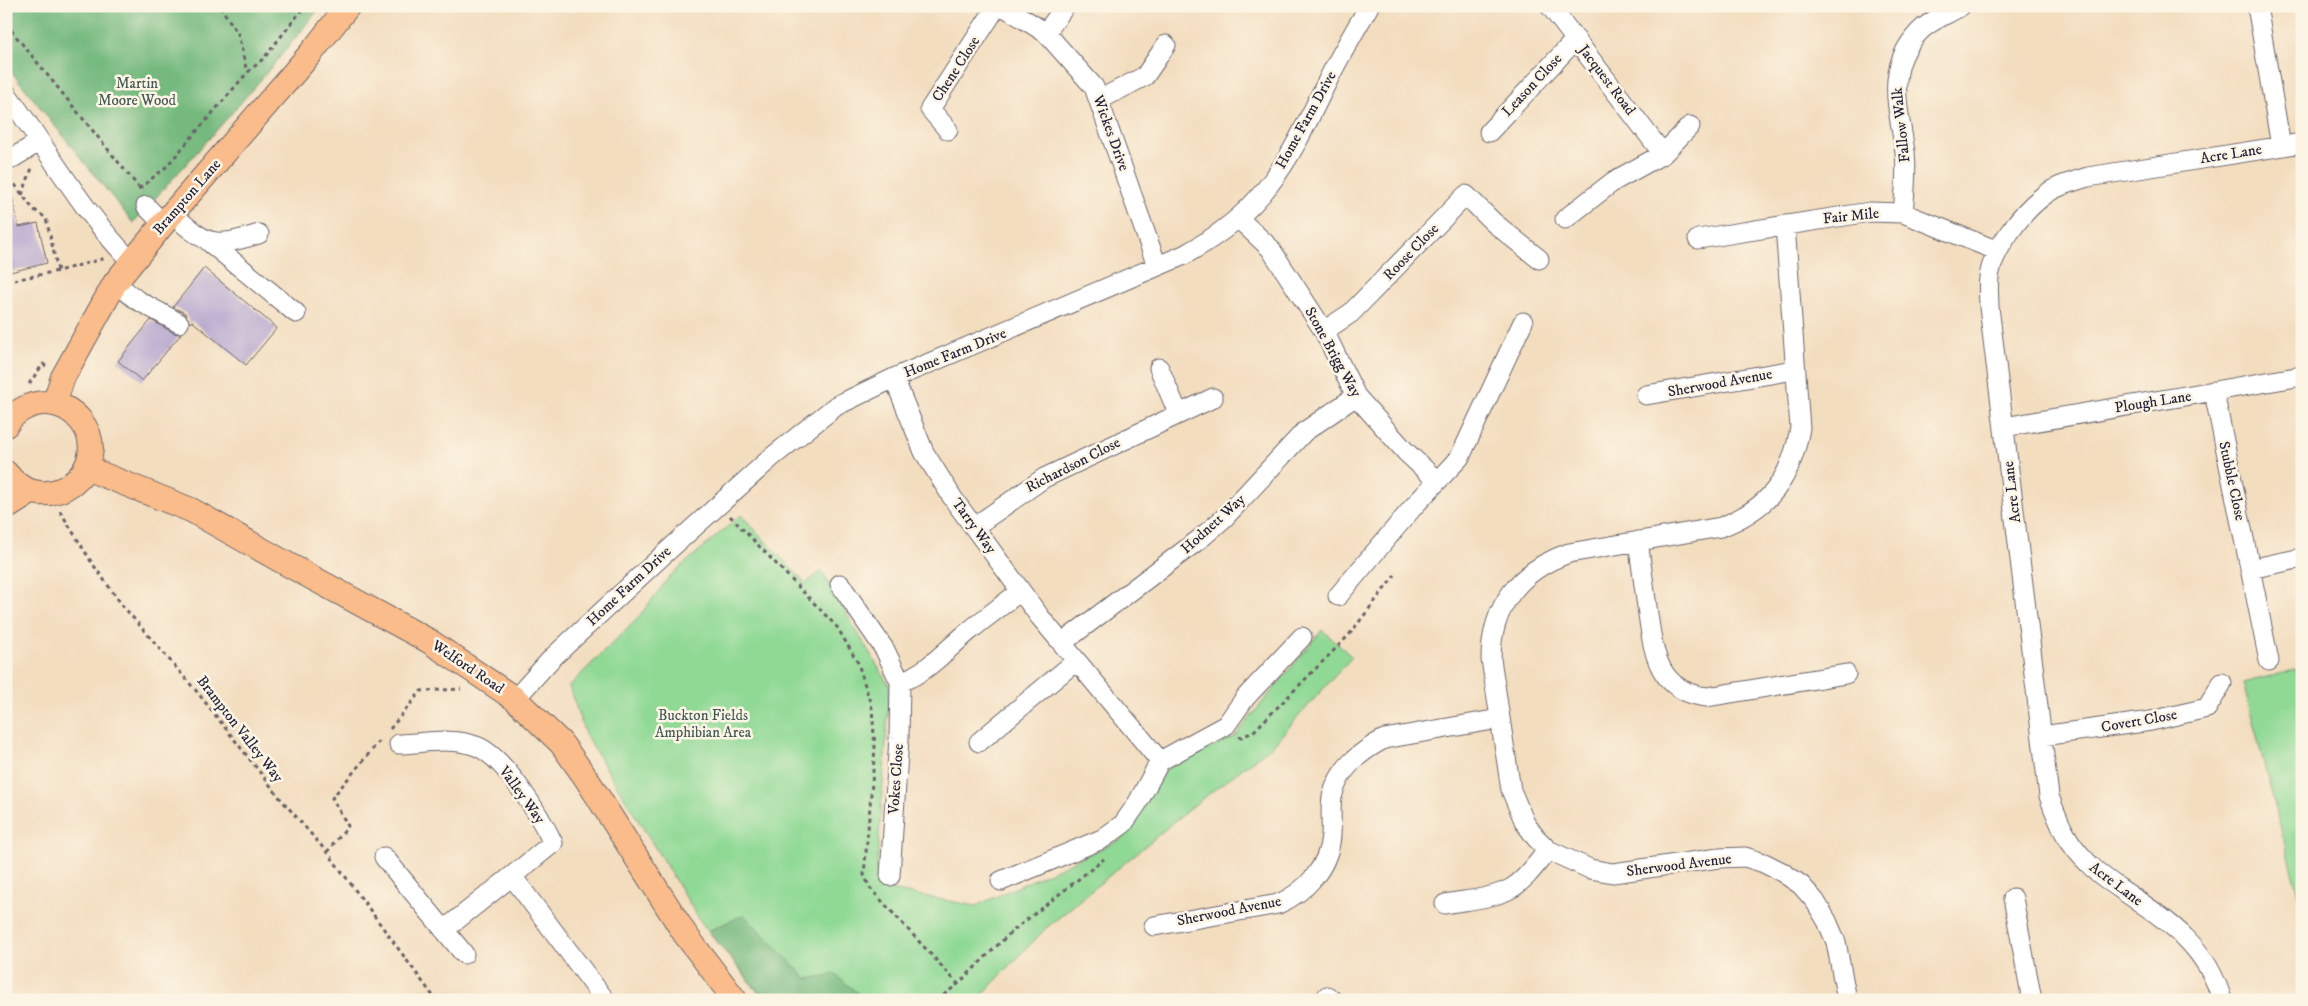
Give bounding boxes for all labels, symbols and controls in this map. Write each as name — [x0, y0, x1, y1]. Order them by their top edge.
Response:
street label: Chene Close — [928, 33, 984, 105]
street label: Jacquest Road — [1573, 39, 1640, 119]
street label: Leason Close — [1498, 49, 1566, 121]
street label: Home Farm Drive — [1271, 68, 1341, 172]
park label: Martin Moore Wood — [98, 74, 177, 110]
street label: Fallow Walk — [1888, 86, 1914, 163]
street label: Wickes Drive — [1088, 92, 1133, 173]
street label: Acre Lane — [2199, 140, 2263, 168]
street label: Brampton Lane — [149, 155, 225, 239]
street label: Fair Mile — [1822, 204, 1880, 228]
street label: Roose Close — [1379, 220, 1443, 284]
street label: Stone Brigg Way — [1300, 304, 1366, 401]
street label: Home Farm Drive — [901, 324, 1009, 382]
street label: Sherwood Avenue — [1666, 364, 1774, 402]
street label: Plough Lane — [2113, 387, 2193, 417]
street label: Richardson Close — [1022, 433, 1124, 497]
street label: Stubble Close — [2214, 440, 2250, 522]
street label: Acre Lane — [1999, 460, 2025, 524]
street label: Hodnett Way — [1177, 490, 1250, 558]
street label: Tarry Way — [947, 494, 1001, 558]
street label: Home Farm Drive — [583, 542, 675, 630]
street label: Welford Road — [427, 635, 508, 698]
street label: Brampton Valley Way — [192, 672, 288, 787]
street label: Covert Close — [2100, 705, 2178, 737]
park label: Buckton Fields Amphibian Area — [655, 706, 752, 742]
street label: Vokes Close — [884, 743, 908, 816]
street label: Valley Way — [494, 762, 550, 828]
street label: Sherwood Avenue — [1625, 849, 1733, 881]
street label: Acre Lane — [2085, 858, 2147, 910]
street label: Sherwood Avenue — [1175, 892, 1283, 930]

